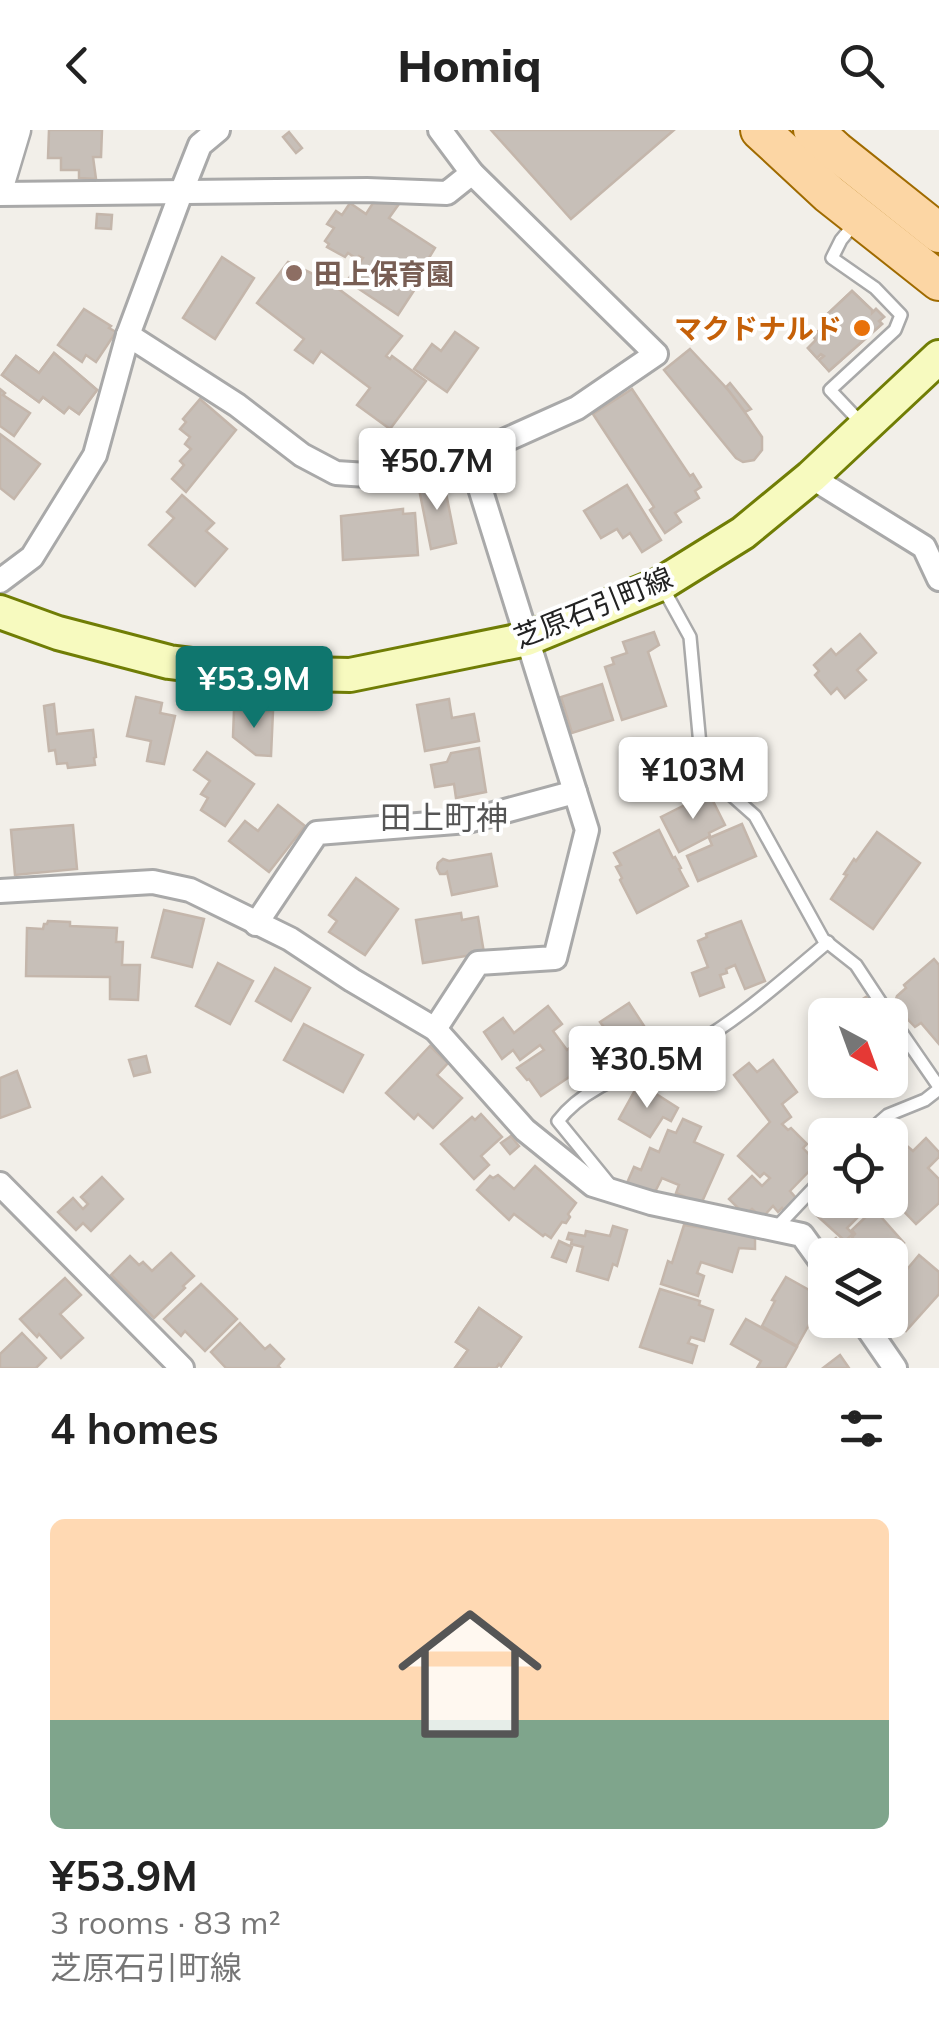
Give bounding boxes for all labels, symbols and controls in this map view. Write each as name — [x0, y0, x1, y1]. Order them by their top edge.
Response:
text: Homiq — [397, 37, 542, 93]
icon: back — [50, 38, 105, 93]
icon: search — [834, 38, 889, 93]
place label: 田上保育園 — [314, 256, 454, 291]
marker: 田上保育園 — [283, 262, 305, 284]
place label: マクドナルド — [674, 311, 842, 346]
marker: マクドナルド — [851, 317, 873, 339]
pin: ¥50.7M — [356, 428, 518, 513]
text: ¥50.7M — [381, 440, 493, 480]
street label: 芝原石引町線 — [509, 559, 677, 655]
pin: ¥53.9M — [173, 646, 335, 731]
text: ¥53.9M — [198, 658, 310, 698]
pin: ¥103M — [623, 737, 763, 822]
text: ¥103M — [641, 749, 745, 789]
district label: 田上町神 — [380, 797, 508, 837]
north arrow — [808, 998, 908, 1098]
map controls — [808, 998, 908, 1338]
pin: ¥30.5M — [566, 1026, 728, 1111]
text: ¥30.5M — [591, 1038, 703, 1078]
button: locate — [808, 1118, 908, 1218]
button: layers — [808, 1238, 908, 1338]
icon: filters — [834, 1401, 889, 1456]
text: 4 homes — [50, 1402, 219, 1455]
icon: home — [380, 1584, 560, 1764]
text: ¥53.9M — [50, 1849, 198, 1902]
text: 3 rooms · 83 m² — [50, 1902, 281, 1942]
text: 芝原石引町線 — [50, 1947, 242, 1987]

